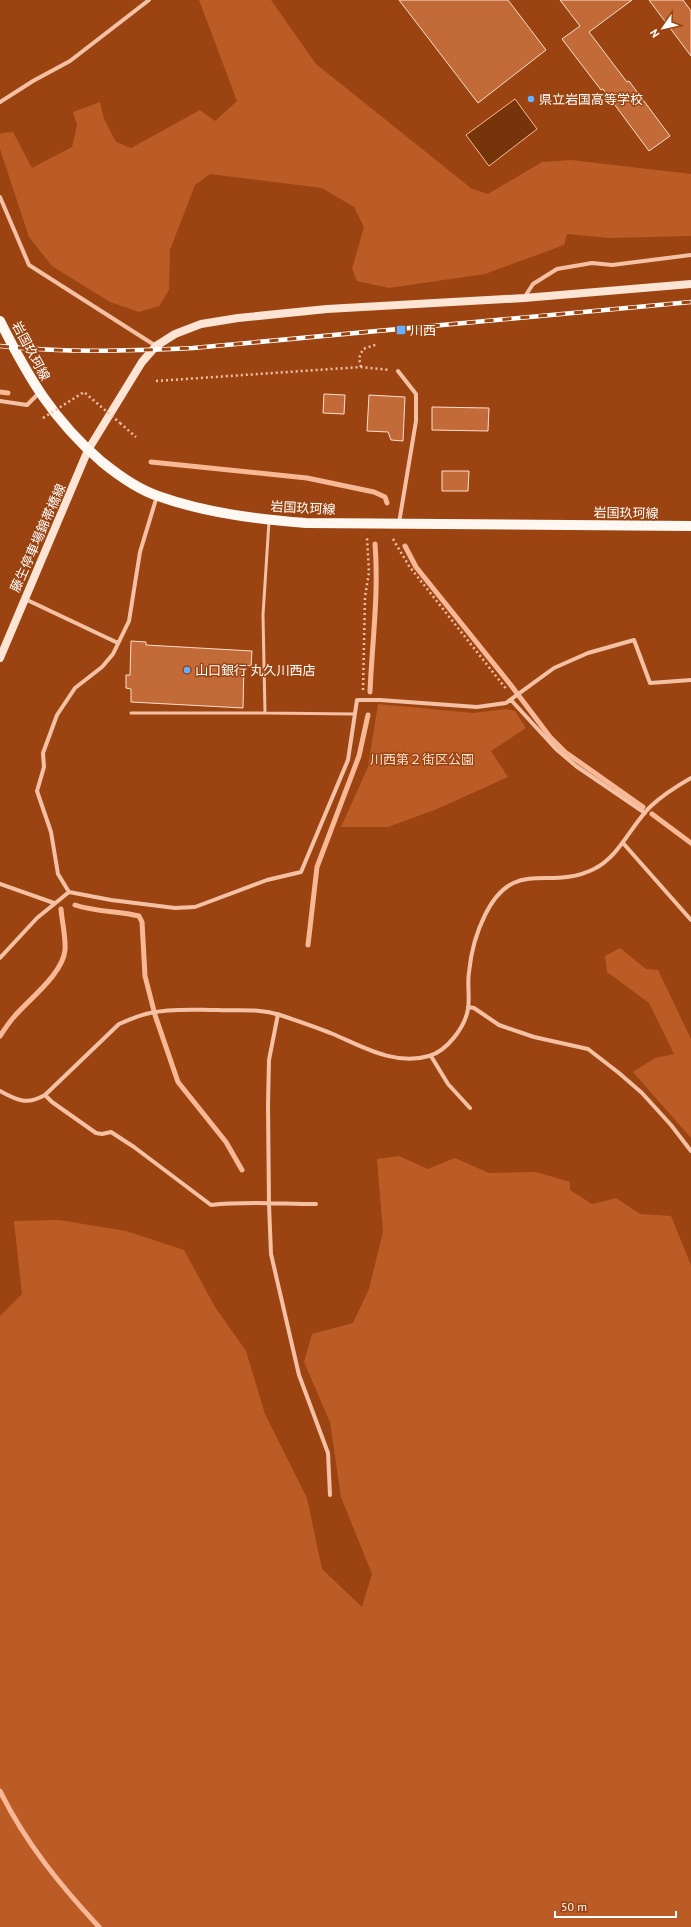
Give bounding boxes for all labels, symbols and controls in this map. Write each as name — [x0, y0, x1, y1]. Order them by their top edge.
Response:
north arrow — [643, 8, 683, 48]
text: N — [647, 27, 663, 41]
place label: 県立岩国高等学校 — [539, 91, 643, 108]
marker: 県立岩国高等学校 — [526, 94, 536, 104]
street label: 岩国玖珂線 — [8, 318, 54, 384]
place label: 川西 — [410, 322, 436, 339]
marker: 川西 — [395, 324, 407, 336]
street label: 藤生停車場錦帯橋線 — [6, 481, 70, 595]
street label: 岩国玖珂線 — [270, 498, 336, 518]
street label: 岩国玖珂線 — [593, 504, 659, 522]
place label: 山口銀行 丸久川西店 — [195, 662, 315, 679]
marker: 山口銀行 丸久川西店 — [182, 665, 192, 675]
park label: 川西第２街区公園 — [370, 751, 474, 768]
scale bar — [555, 1893, 676, 1919]
text: 50 m — [561, 1899, 587, 1914]

